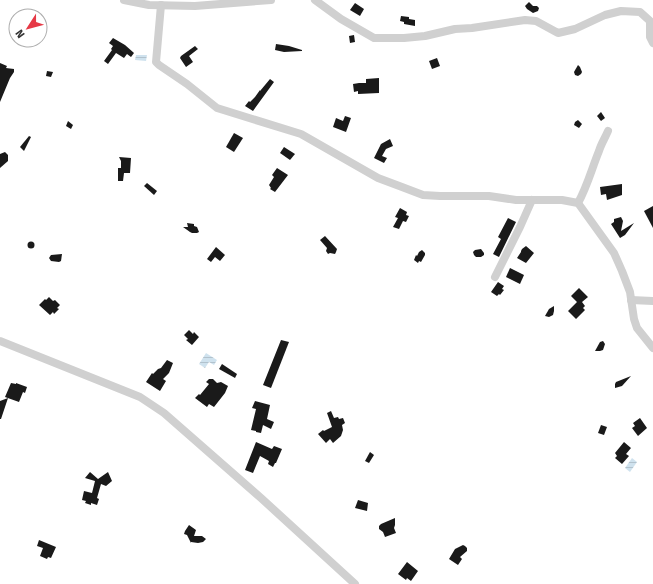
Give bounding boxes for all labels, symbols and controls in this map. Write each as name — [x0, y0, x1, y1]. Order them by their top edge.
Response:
north arrow — [8, 8, 48, 48]
text: N — [13, 27, 28, 40]

